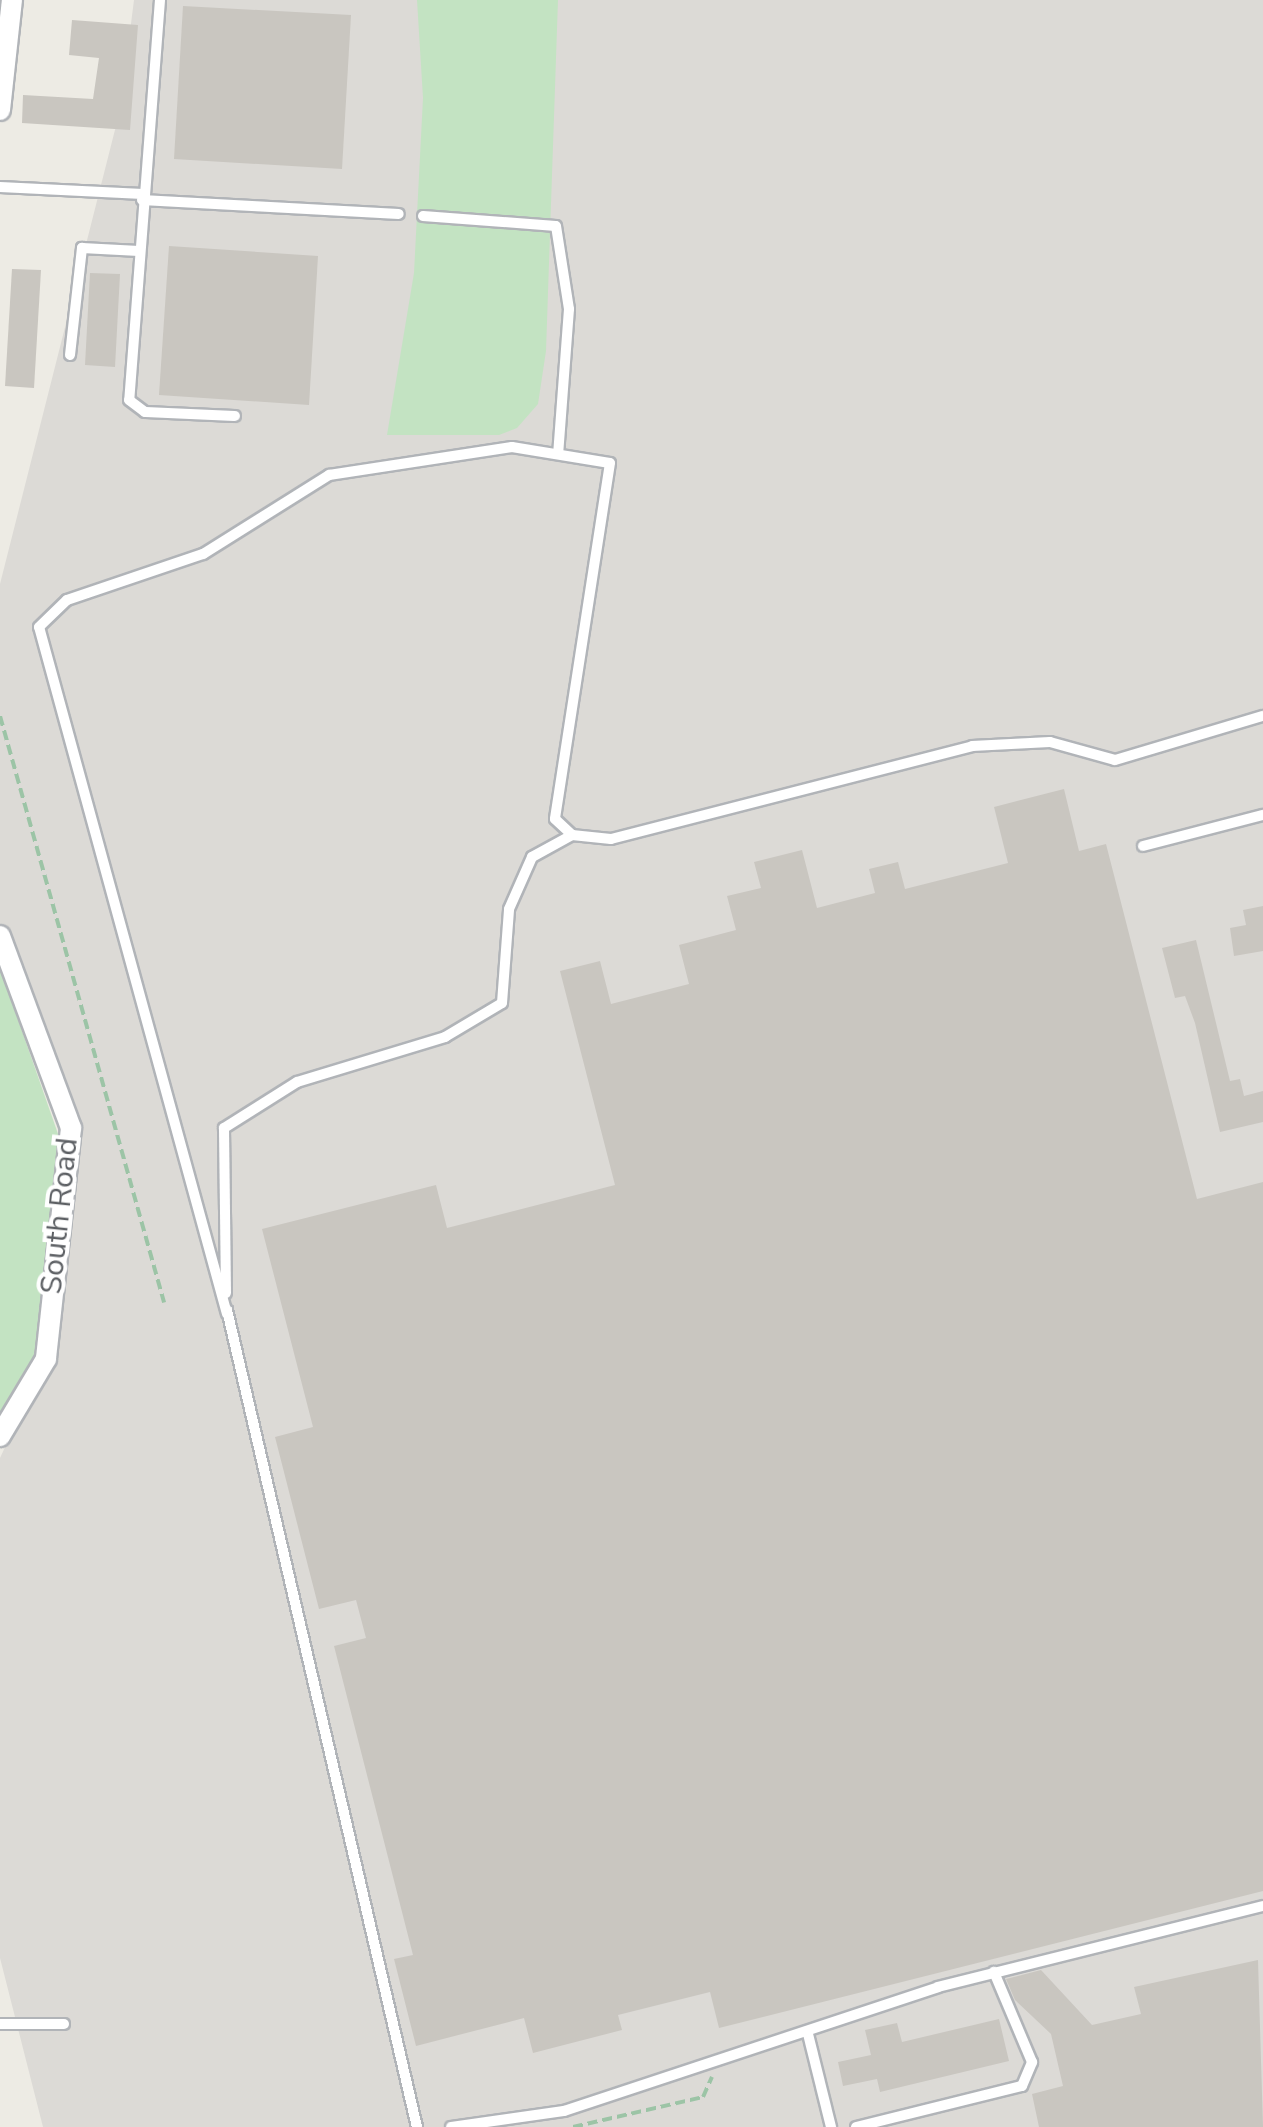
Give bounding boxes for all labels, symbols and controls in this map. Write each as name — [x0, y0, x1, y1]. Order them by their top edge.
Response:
street label: South Road — [34, 1136, 86, 1296]

